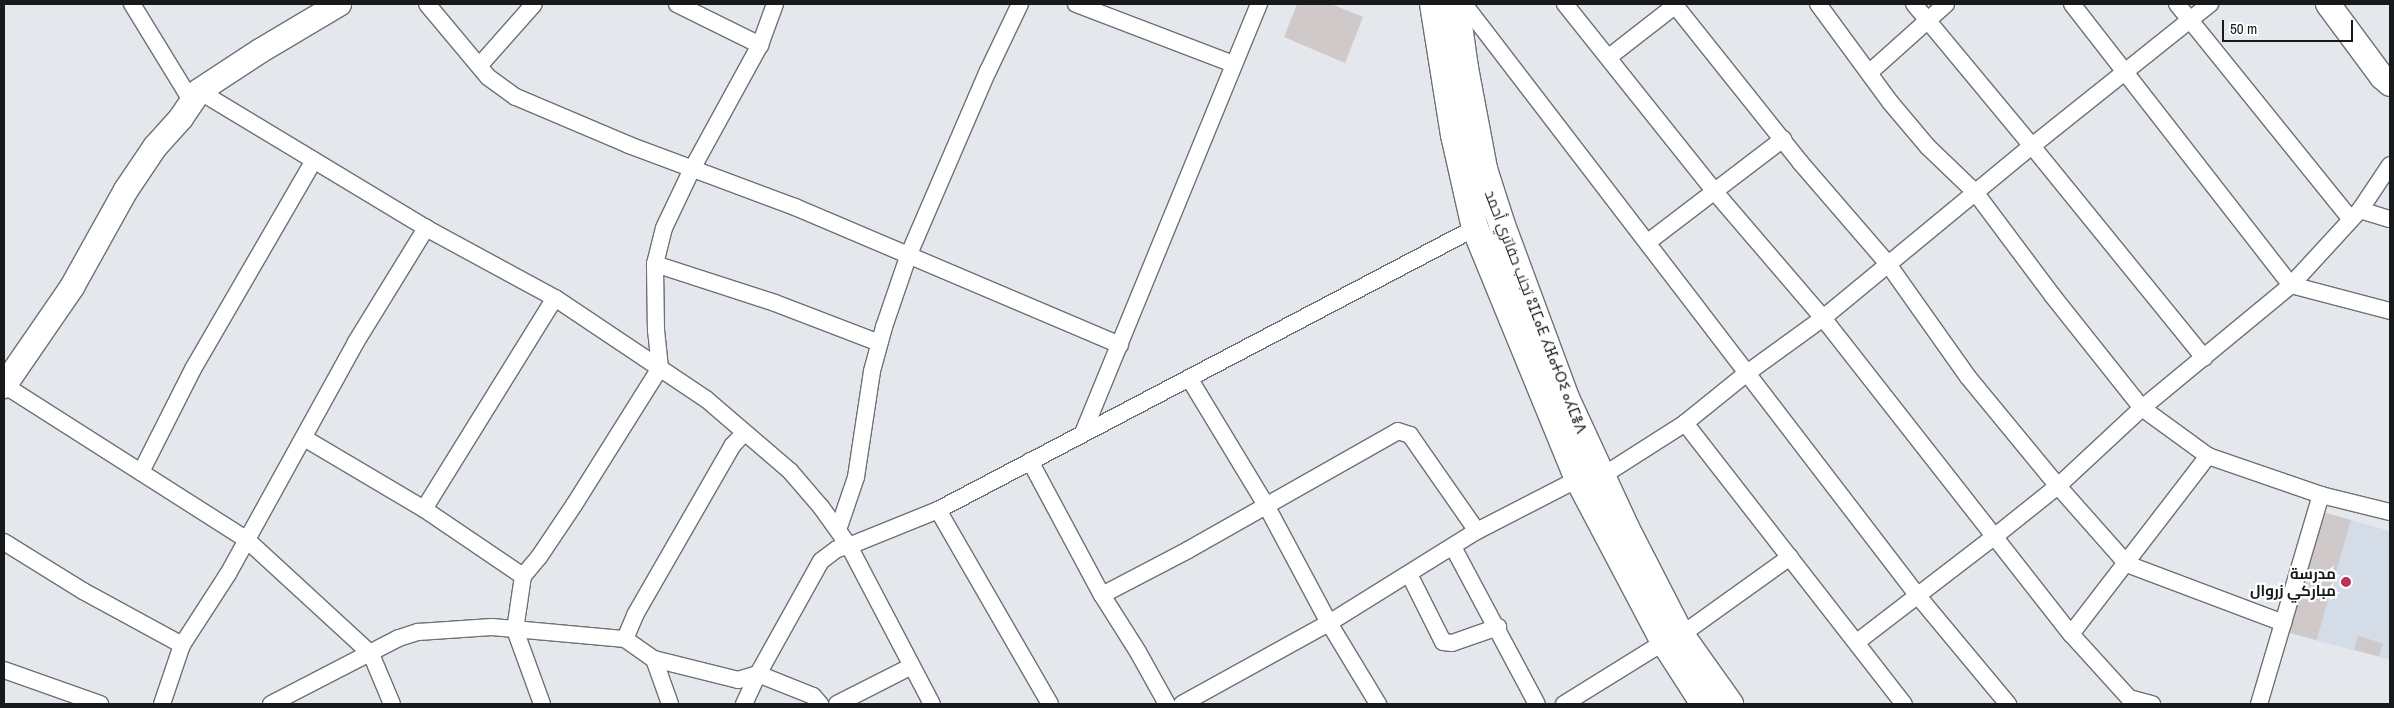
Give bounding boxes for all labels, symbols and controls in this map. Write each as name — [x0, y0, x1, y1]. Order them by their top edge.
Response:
scale bar — [2224, 10, 2355, 42]
text: 50 m — [2230, 18, 2257, 39]
street label: تجنب حفاتري أحمد ⵓⵊⵎⴰⴹ ⵃⴼⴰⵜⵔⵉ ⴰⵃⵎⴻⴷ — [1481, 188, 1591, 436]
place label: مدرسة مباركي زروال — [2250, 564, 2336, 599]
marker: مدرسة مباركي زروال — [2340, 576, 2352, 588]

